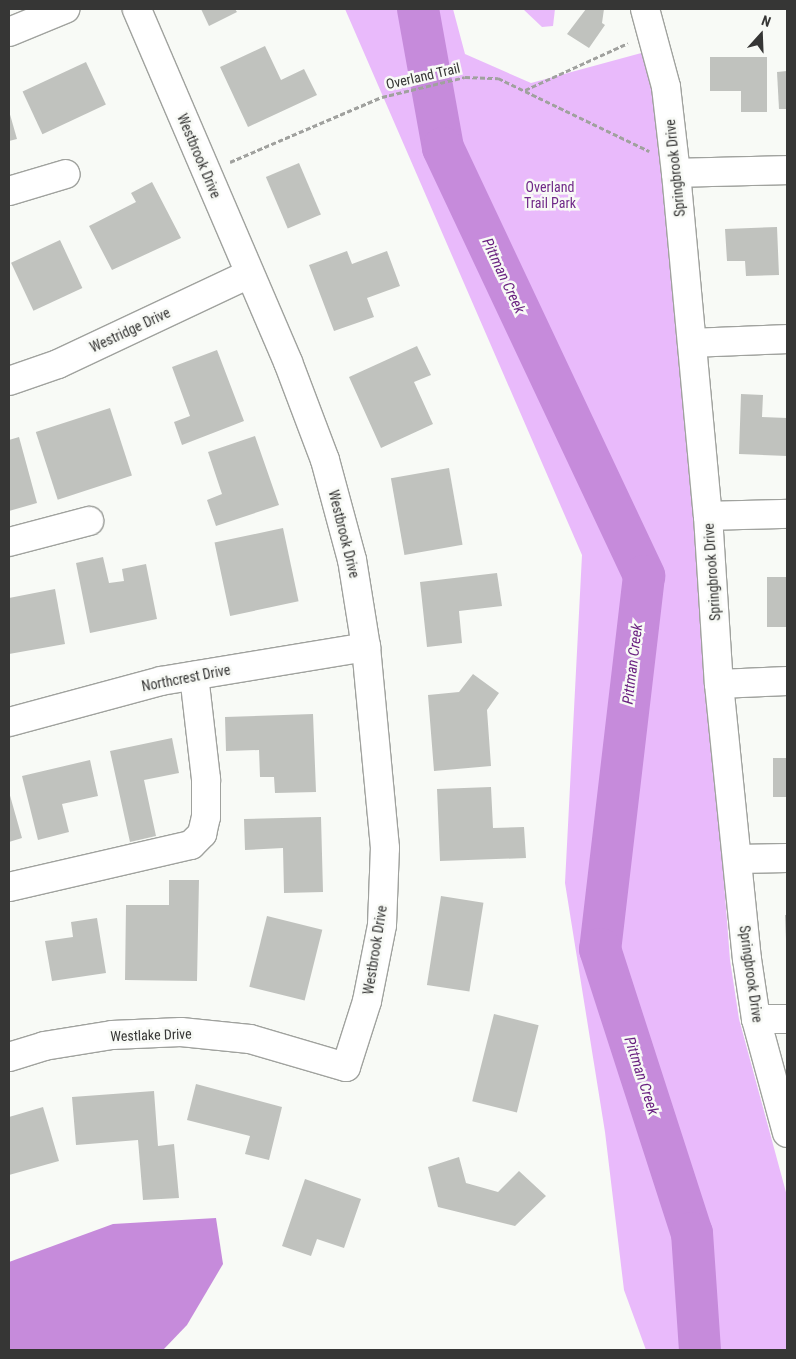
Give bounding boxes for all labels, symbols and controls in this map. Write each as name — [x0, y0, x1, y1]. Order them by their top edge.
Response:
north arrow — [736, 10, 786, 60]
text: N — [759, 12, 773, 30]
street label: Overland Trail — [384, 59, 462, 93]
street label: Westbrook Drive — [174, 111, 224, 201]
street label: Springbrook Drive — [662, 118, 688, 218]
park label: Overland Trail Park — [524, 179, 576, 212]
water label: Pittman Creek — [478, 235, 528, 317]
street label: Westridge Drive — [87, 304, 173, 356]
street label: Westbrook Drive — [325, 488, 363, 580]
street label: Springbrook Drive — [700, 523, 724, 621]
water label: Pittman Creek — [619, 623, 647, 705]
street label: Northcrest Drive — [140, 661, 232, 695]
street label: Westbrook Drive — [360, 904, 390, 996]
street label: Springbrook Drive — [736, 924, 766, 1024]
street label: Westlake Drive — [110, 1025, 192, 1045]
water label: Pittman Creek — [620, 1035, 662, 1117]

